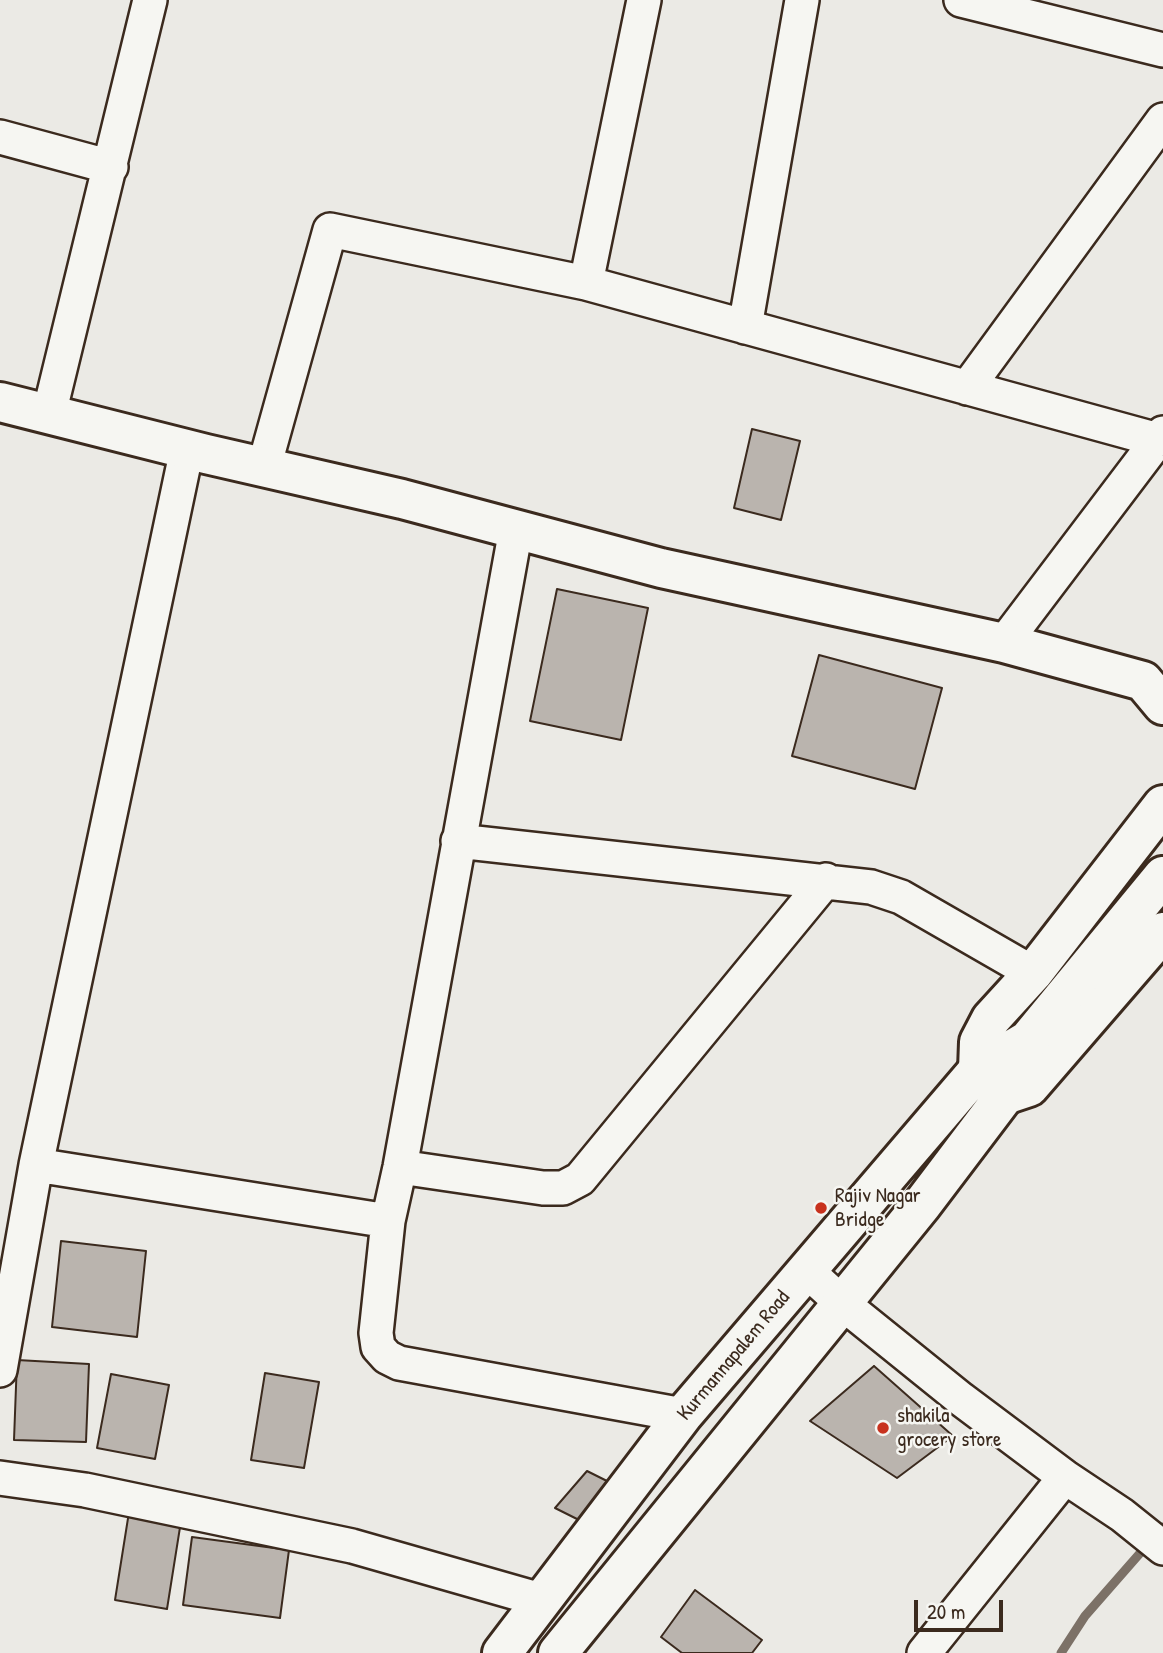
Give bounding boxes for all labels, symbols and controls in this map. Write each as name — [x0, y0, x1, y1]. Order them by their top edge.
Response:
place label: Rajiv Nagar Bridge — [835, 1183, 921, 1233]
marker: Rajiv Nagar Bridge — [813, 1200, 829, 1216]
street label: Kurmannapalem Road — [672, 1286, 796, 1426]
place label: shakila grocery store — [897, 1403, 1001, 1453]
marker: shakila grocery store — [875, 1420, 891, 1436]
scale bar — [918, 1586, 1007, 1630]
text: 20 m — [927, 1597, 965, 1626]

